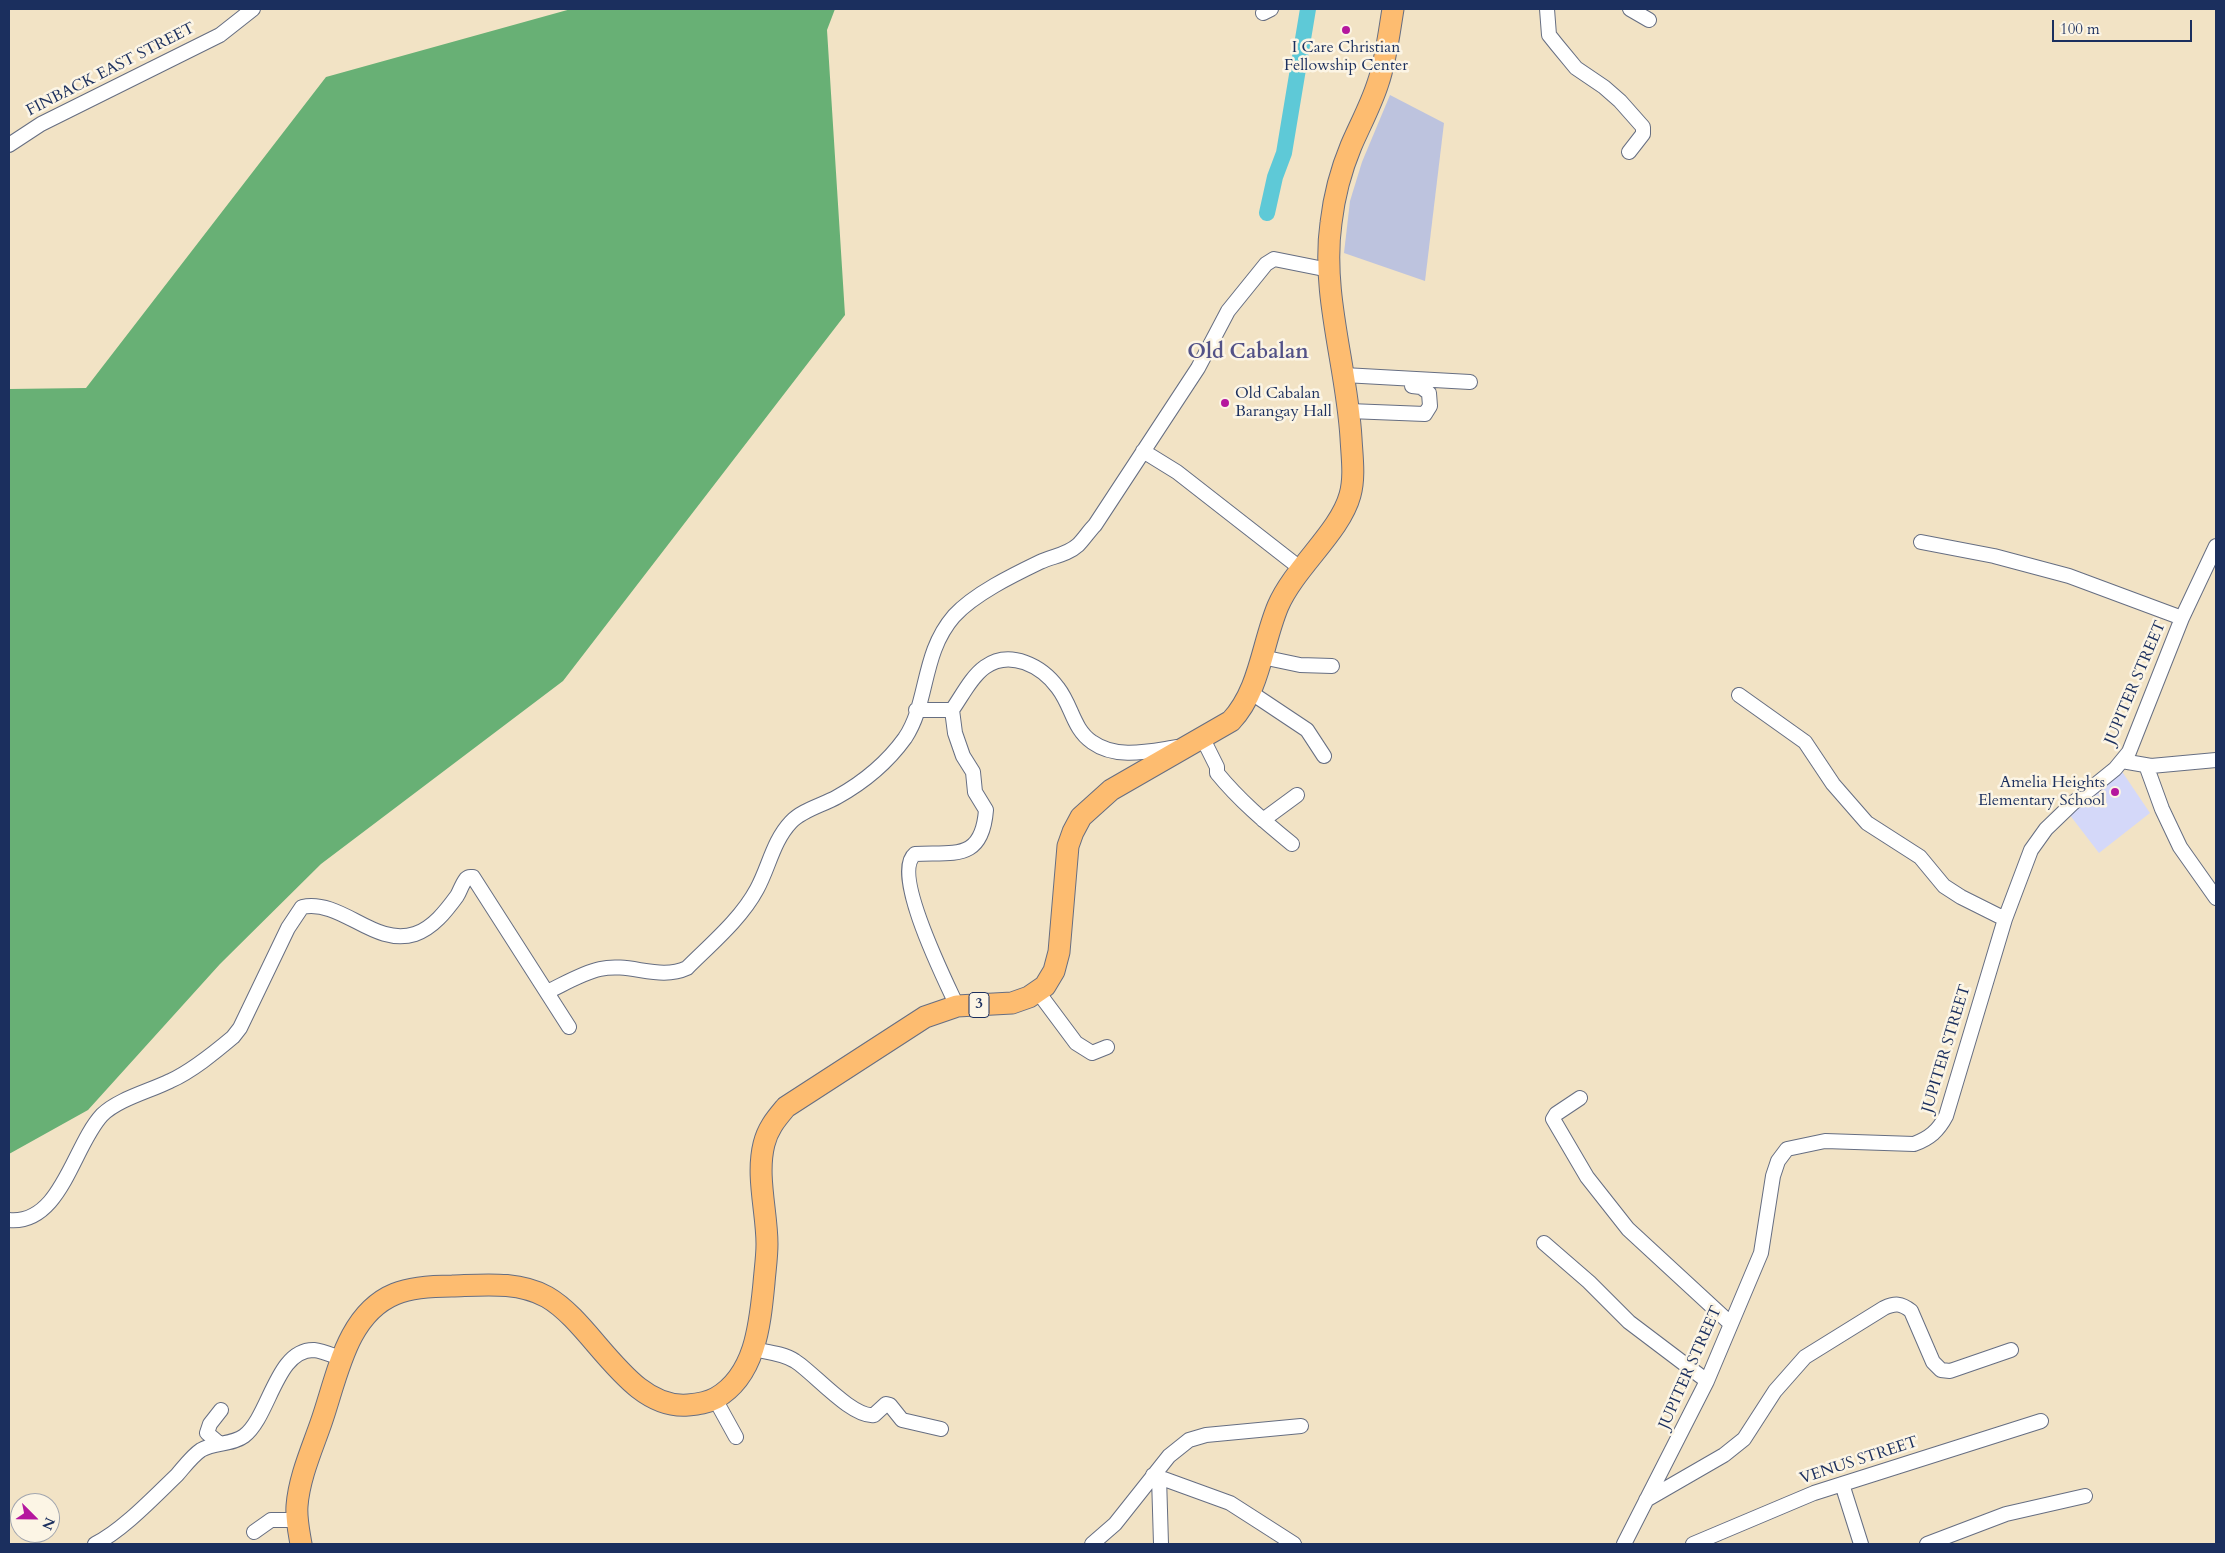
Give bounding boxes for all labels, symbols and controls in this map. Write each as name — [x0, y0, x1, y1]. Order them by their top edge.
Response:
scale bar — [2055, 10, 2195, 42]
street label: FINBACK EAST STREET — [24, 19, 198, 121]
text: 100 m — [2060, 19, 2100, 39]
marker: I Care Christian Fellowship Center — [1340, 24, 1352, 36]
place label: I Care Christian Fellowship Center — [1284, 38, 1408, 76]
district label: Old Cabalan — [1187, 340, 1309, 366]
place label: Old Cabalan Barangay Hall — [1235, 384, 1332, 422]
marker: Old Cabalan Barangay Hall — [1219, 397, 1231, 409]
street label: JUPITER STREET — [2101, 618, 2171, 748]
place label: Amelia Heights Elementary School — [1978, 773, 2105, 811]
marker: Amelia Heights Elementary School — [2109, 786, 2121, 798]
street label: JUPITER STREET — [1918, 983, 1976, 1115]
road number: 3 — [969, 992, 989, 1018]
street label: JUPITER STREET — [1655, 1303, 1727, 1433]
street label: VENUS STREET — [1798, 1433, 1920, 1489]
north arrow — [10, 1493, 60, 1543]
text: N — [37, 1514, 59, 1533]

